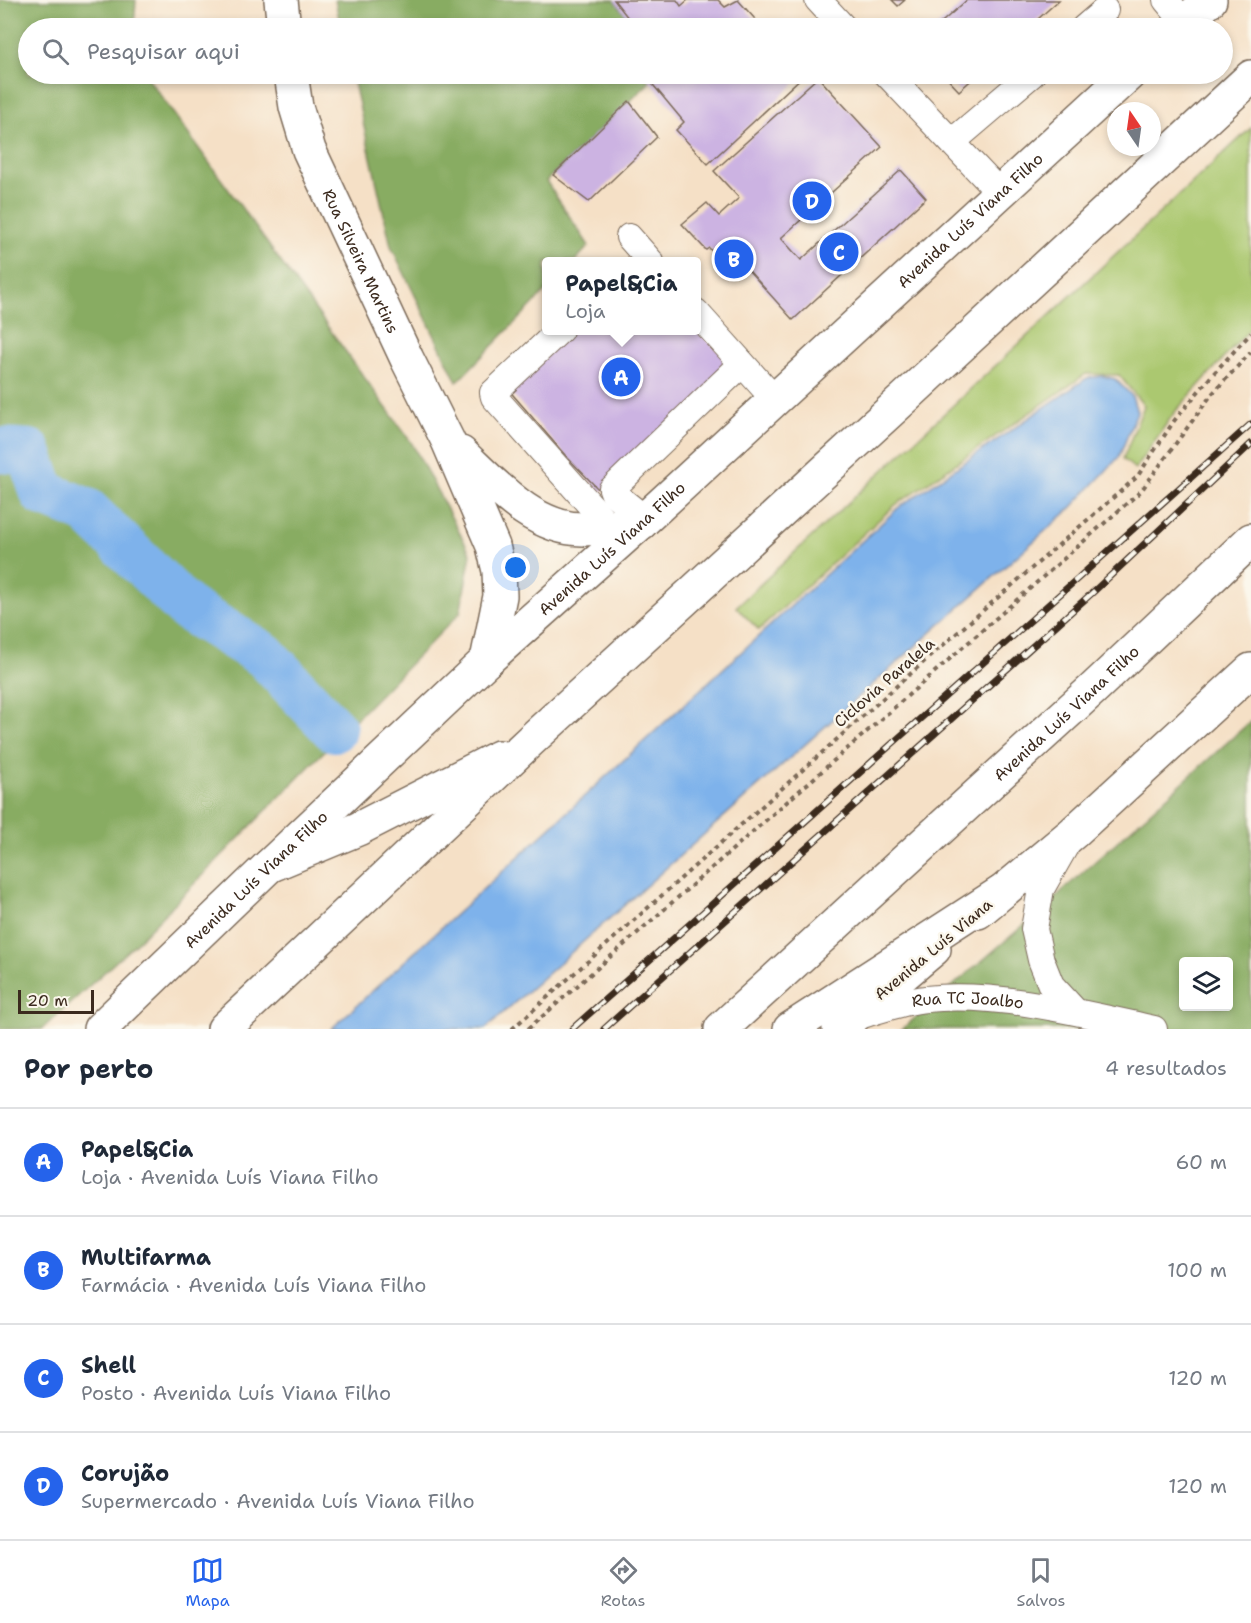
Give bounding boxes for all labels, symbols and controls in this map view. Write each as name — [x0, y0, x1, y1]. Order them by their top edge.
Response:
search box — [18, 18, 1233, 84]
icon: search — [39, 35, 72, 68]
text: Pesquisar aqui — [87, 37, 240, 66]
north arrow — [1107, 102, 1161, 156]
street label: Avenida Luís Viana Filho — [893, 148, 1048, 293]
pin: D — [792, 178, 832, 224]
street label: Rua Silveira Martins — [318, 186, 404, 337]
pin: C — [820, 230, 858, 274]
pin: B — [714, 236, 754, 282]
popup — [542, 257, 701, 335]
text: Papel&Cia — [565, 269, 678, 298]
text: Loja — [565, 298, 605, 324]
pin: A — [602, 354, 640, 400]
street label: Avenida Luís Viana Filho — [534, 477, 690, 620]
your location — [501, 553, 530, 582]
street label: Ciclovia Paralela — [830, 633, 939, 732]
street label: Avenida Luís Viana Filho — [989, 641, 1144, 786]
street label: Avenida Luís Viana Filho — [180, 806, 332, 953]
street label: Avenida Luís Viana — [870, 894, 997, 1005]
map controls — [1179, 957, 1233, 1011]
button: layers — [1179, 957, 1233, 1011]
scale bar — [18, 987, 94, 1014]
street label: Rua TC Joalbo — [910, 987, 1025, 1014]
text: 20 m — [27, 990, 68, 1011]
text: Por perto — [24, 1051, 153, 1086]
text: 4 resultados — [1105, 1055, 1227, 1081]
text: Papel&Cia — [81, 1135, 193, 1164]
text: A — [36, 1149, 51, 1175]
text: 60 m — [1175, 1149, 1227, 1175]
text: Loja · Avenida Luís Viana Filho — [81, 1164, 379, 1190]
text: Multifarma — [81, 1243, 211, 1272]
text: B — [37, 1257, 50, 1283]
text: 100 m — [1167, 1257, 1227, 1283]
text: Farmácia · Avenida Luís Viana Filho — [81, 1272, 426, 1298]
text: Shell — [81, 1351, 136, 1380]
text: C — [37, 1365, 50, 1391]
text: 120 m — [1168, 1365, 1227, 1391]
text: Posto · Avenida Luís Viana Filho — [81, 1380, 391, 1406]
text: Corujão — [81, 1459, 169, 1488]
text: D — [36, 1473, 51, 1499]
text: 120 m — [1168, 1473, 1227, 1499]
text: Supermercado · Avenida Luís Viana Filho — [81, 1488, 475, 1514]
tab: Mapa — [186, 1554, 230, 1611]
tab: Rotas — [601, 1554, 645, 1611]
tab: Salvos — [1017, 1554, 1065, 1611]

